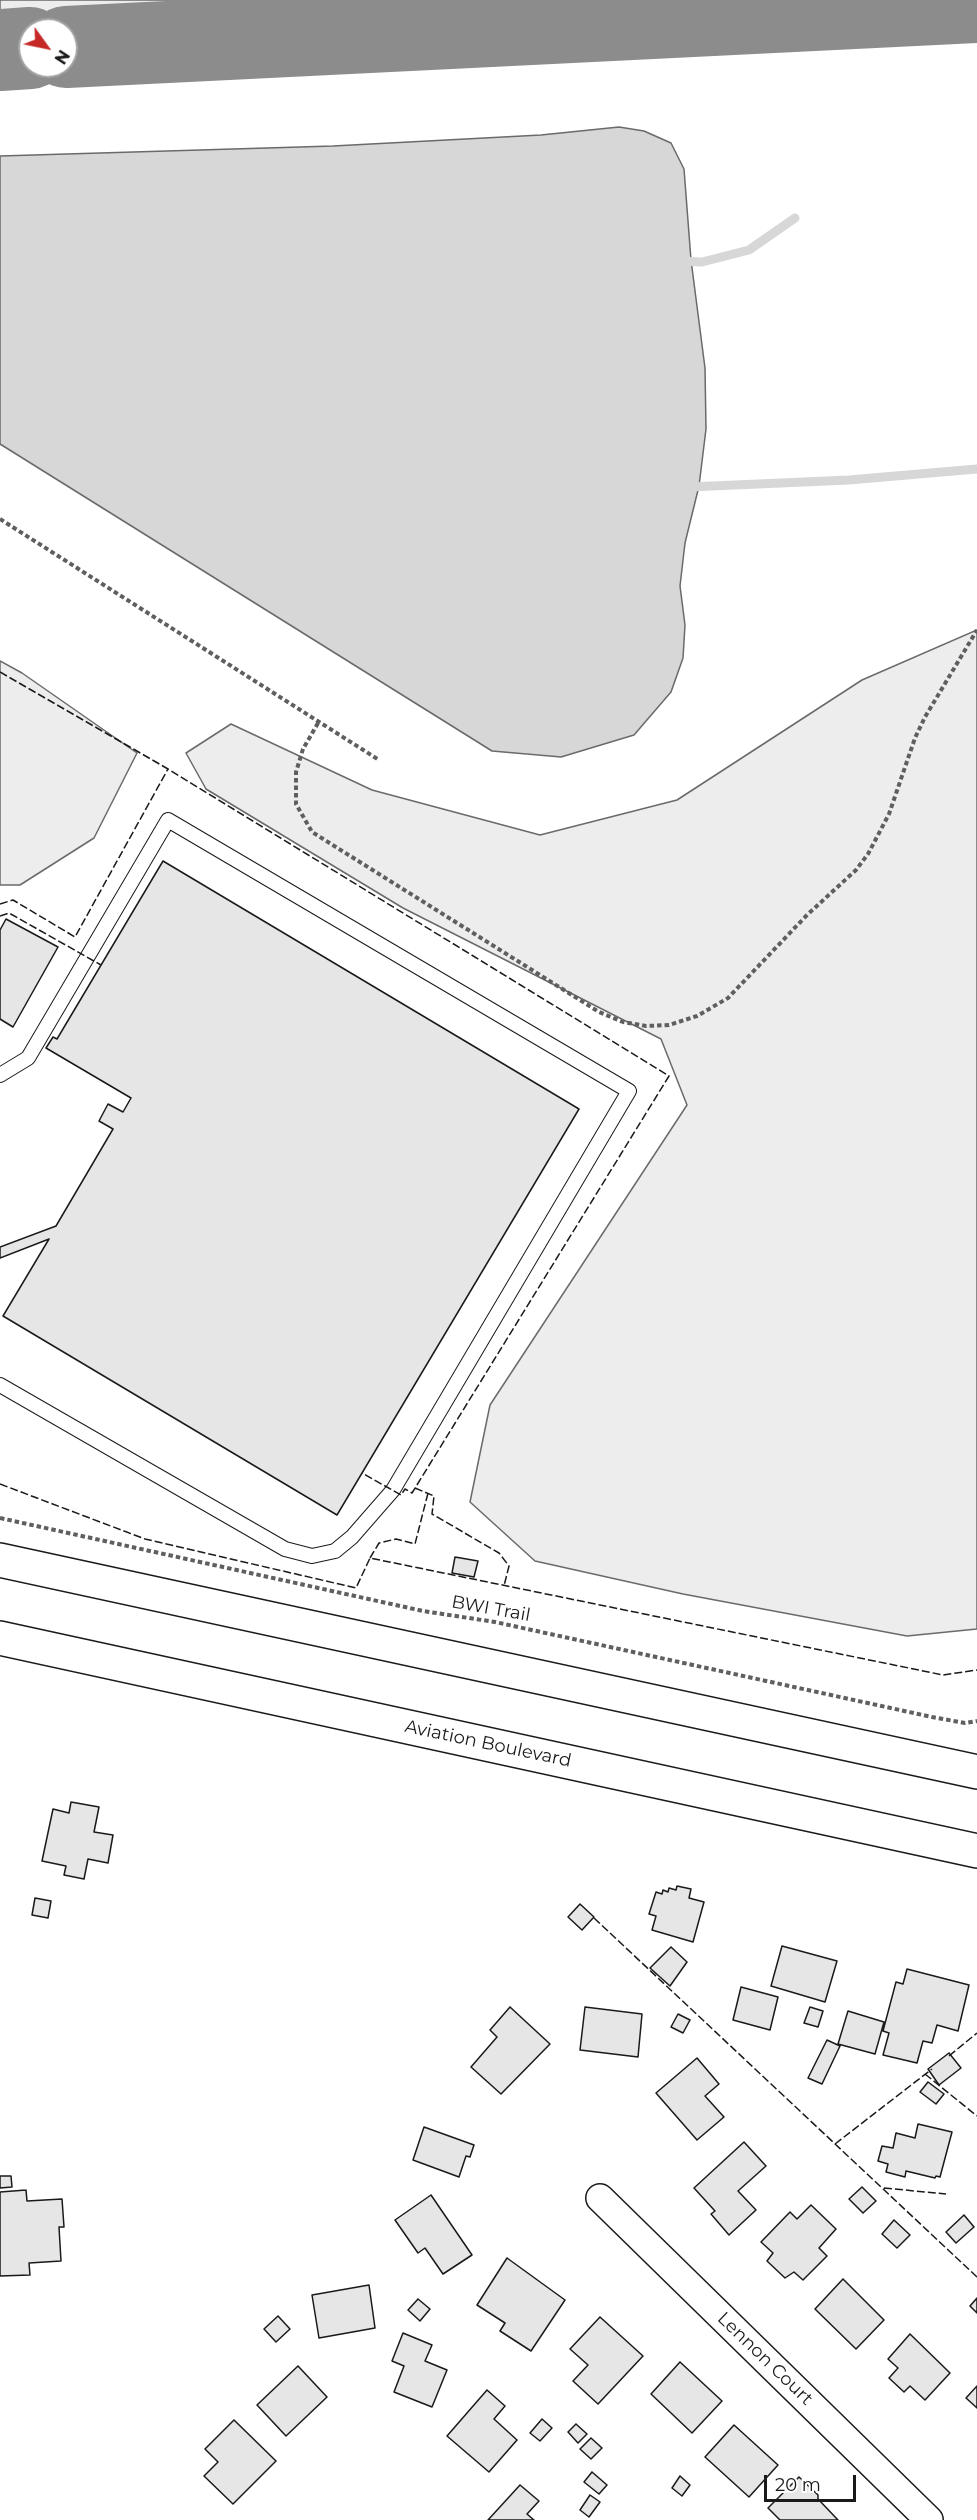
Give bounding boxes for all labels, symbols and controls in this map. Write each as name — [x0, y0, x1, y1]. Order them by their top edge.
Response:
north arrow — [18, 18, 78, 78]
text: N — [50, 46, 73, 68]
street label: BWI Trail — [450, 1591, 532, 1627]
street label: Aviation Boulevard — [403, 1716, 573, 1772]
street label: Lennon Court — [713, 2308, 817, 2410]
scale bar — [767, 2463, 858, 2501]
text: 20 m — [775, 2474, 821, 2496]

